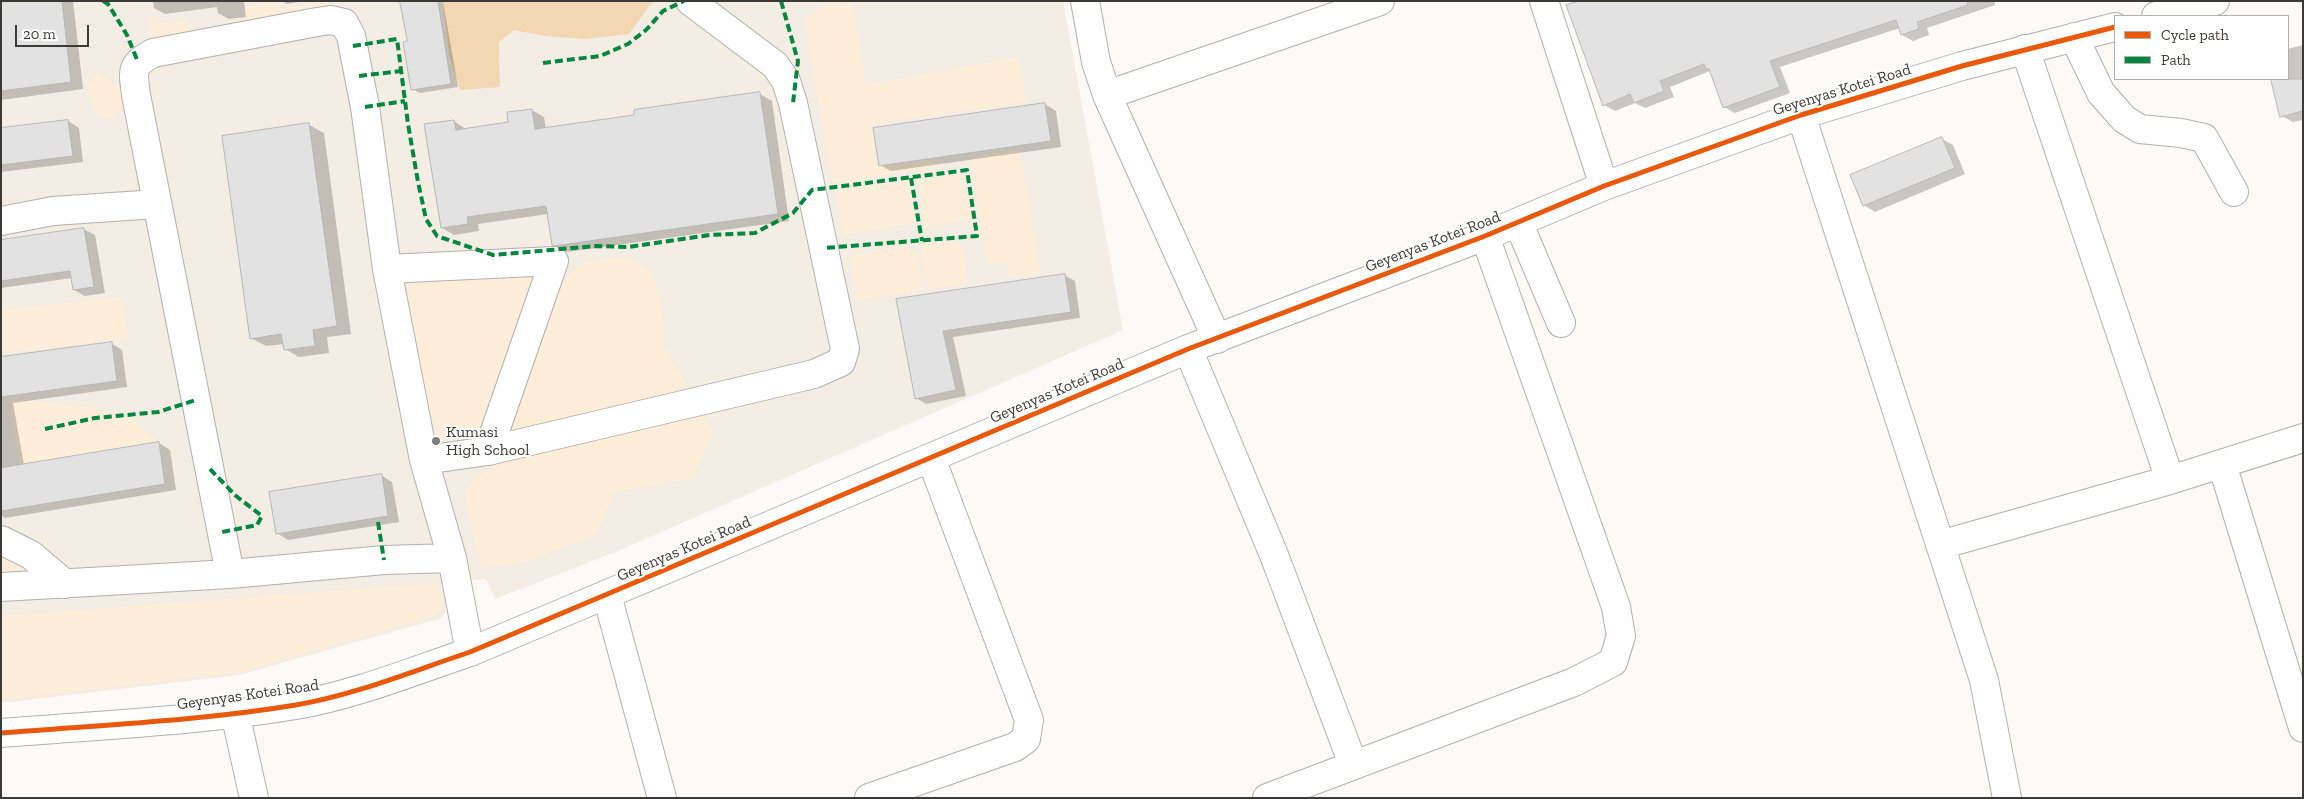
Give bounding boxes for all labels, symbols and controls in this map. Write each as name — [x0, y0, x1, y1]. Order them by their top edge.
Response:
scale bar — [18, 15, 91, 47]
legend — [2114, 15, 2289, 80]
text: 20 m — [23, 25, 56, 43]
text: Cycle path — [2161, 26, 2229, 44]
text: Path — [2161, 51, 2191, 69]
street label: Geyenyas Kotei Road — [1771, 60, 1913, 120]
street label: Geyenyas Kotei Road — [1363, 207, 1503, 277]
street label: Geyenyas Kotei Road — [987, 354, 1127, 428]
place label: Kumasi High School — [446, 422, 529, 460]
marker: Kumasi High School — [430, 435, 442, 447]
street label: Geyenyas Kotei Road — [614, 512, 754, 586]
street label: Geyenyas Kotei Road — [176, 676, 320, 714]

